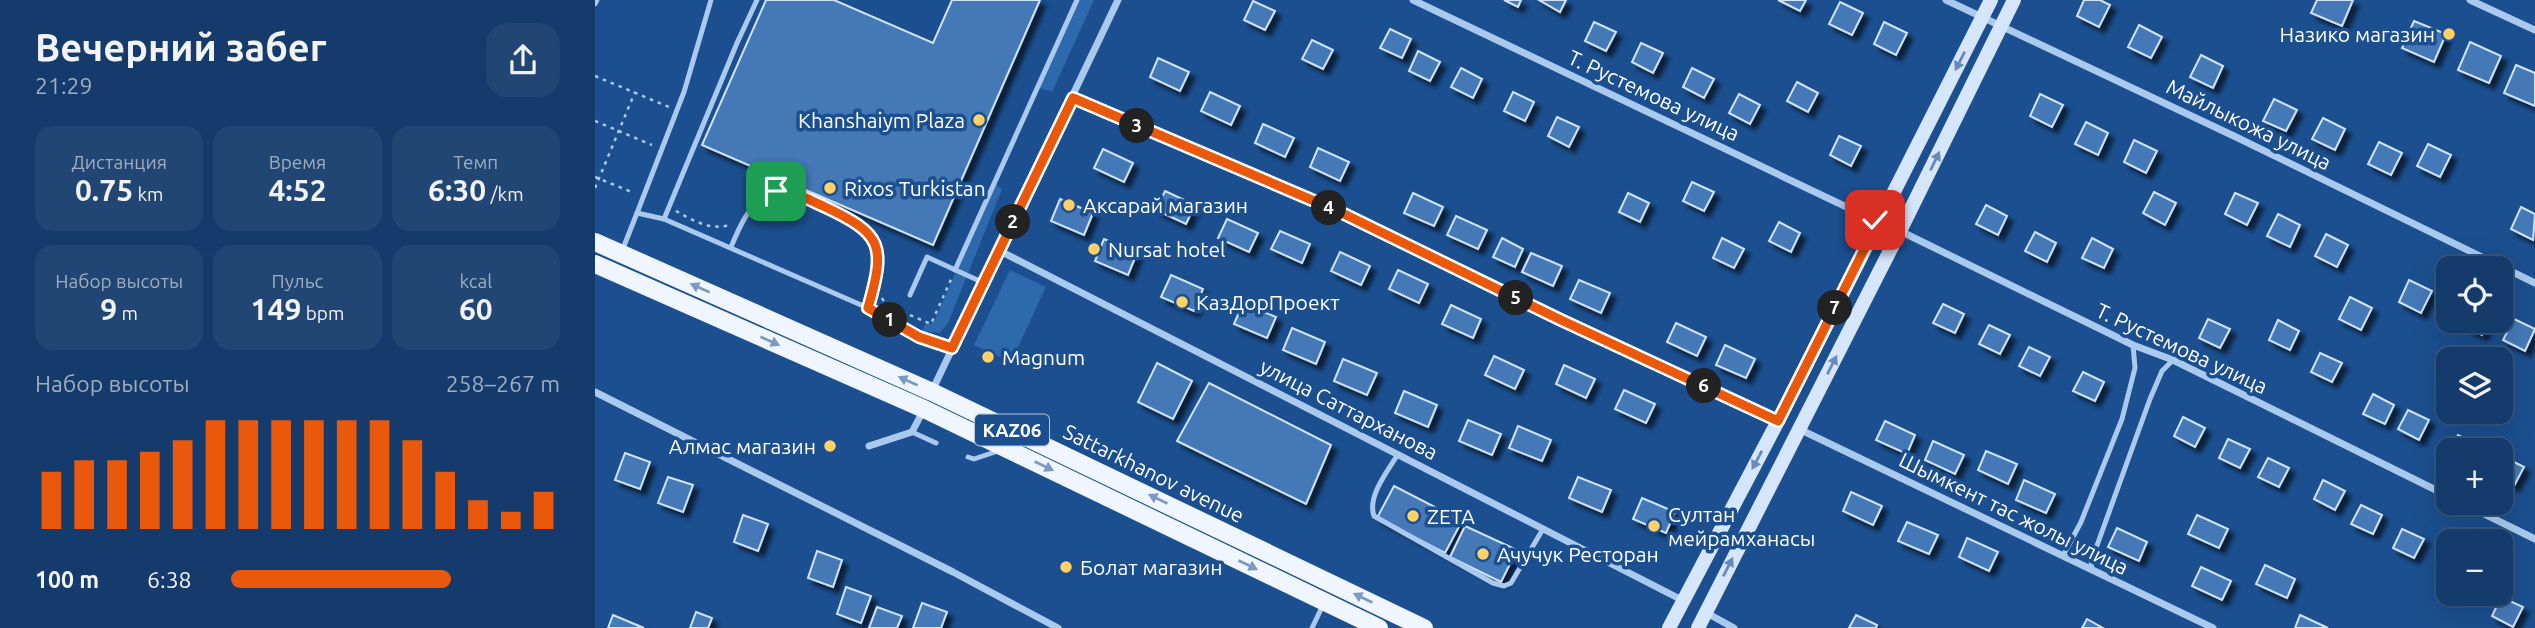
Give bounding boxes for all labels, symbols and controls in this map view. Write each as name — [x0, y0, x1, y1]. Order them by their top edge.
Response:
place label: Назико магазин — [2280, 22, 2435, 46]
button: share — [486, 23, 560, 97]
text: Вечерний забег — [35, 26, 327, 68]
marker: Назико магазин — [2441, 26, 2457, 42]
street label: Т. Рустемова улица — [1564, 45, 1744, 145]
one-way arrow — [1955, 51, 1966, 71]
text: 21:29 — [35, 73, 93, 98]
street label: Майлыкожа улица — [2163, 74, 2335, 174]
place label: Khanshaiym Plaza — [798, 108, 965, 132]
pin: 3 — [1119, 108, 1155, 144]
marker: Khanshaiym Plaza — [971, 112, 987, 128]
text: 3 — [1131, 114, 1142, 136]
text: Дистанция — [71, 151, 167, 173]
text: Время — [269, 151, 326, 173]
text: Темп — [453, 151, 498, 173]
one-way arrow — [1929, 151, 1940, 171]
pin — [746, 161, 806, 221]
icon: arrive — [757, 172, 795, 210]
text: 0.75 — [75, 173, 133, 207]
text: 4:52 — [268, 173, 327, 207]
text: 6:30 — [428, 173, 486, 207]
place label: Rixos Turkistan — [844, 176, 986, 200]
marker: Rixos Turkistan — [822, 180, 838, 196]
text: km — [133, 183, 163, 205]
text: /km — [486, 183, 524, 205]
pin: 4 — [1311, 190, 1347, 226]
pin — [1845, 190, 1905, 250]
place label: Аксарай магазин — [1083, 193, 1248, 217]
text: 4 — [1323, 196, 1334, 218]
marker: Аксарай магазин — [1061, 197, 1077, 213]
icon: check — [1856, 201, 1894, 239]
pin: 2 — [995, 204, 1031, 240]
text: 2 — [1007, 210, 1018, 232]
place label: Nursat hotel — [1108, 237, 1226, 261]
marker: Nursat hotel — [1086, 241, 1102, 257]
map controls — [2436, 256, 2513, 606]
button: locate — [2436, 256, 2513, 333]
text: Набор высоты — [55, 270, 183, 292]
text: Пульс — [272, 270, 323, 292]
text: kcal — [459, 270, 492, 292]
pin: 5 — [1499, 280, 1534, 316]
one-way arrow — [689, 283, 710, 294]
text: 5 — [1510, 286, 1521, 308]
place label: КазДорПроект — [1196, 290, 1340, 314]
pin: 7 — [1817, 290, 1853, 326]
text: 9 — [100, 292, 117, 326]
text: 149 — [251, 292, 301, 326]
text: 60 — [459, 292, 493, 326]
marker: КазДорПроект — [1174, 294, 1190, 310]
text: 7 — [1829, 296, 1840, 318]
street label: Т. Рустемова улица — [2092, 298, 2272, 398]
text: m — [117, 302, 138, 324]
text: bpm — [301, 302, 344, 324]
pin: 1 — [873, 302, 907, 338]
text: 1 — [884, 308, 895, 330]
one-way arrow — [759, 336, 780, 347]
place label: Magnum — [1002, 345, 1085, 369]
button: layers — [2436, 347, 2513, 424]
marker: Magnum — [980, 349, 996, 365]
street label: улица Саттарханова — [1256, 354, 1442, 464]
one-way arrow — [1827, 355, 1838, 375]
pin: 6 — [1687, 368, 1721, 404]
text: Набор высоты — [35, 371, 190, 396]
text: 258–267 m — [446, 371, 560, 396]
text: 6 — [1698, 374, 1709, 396]
one-way arrow — [898, 375, 918, 387]
road number: KАZ06 — [975, 414, 1049, 446]
street label: Sattarkhanov avenue — [1060, 419, 1248, 527]
place label: Алмас магазин — [669, 434, 816, 458]
marker: Алмас магазин — [822, 438, 838, 454]
button: + — [2436, 438, 2513, 515]
street label: Шымкент тас жолы улица — [1895, 447, 2133, 579]
one-way arrow — [1751, 450, 1762, 470]
one-way arrow — [1033, 461, 1054, 472]
one-way arrow — [1148, 494, 1168, 505]
place label: Султан мейрамханасы — [1668, 502, 1815, 550]
place label: ZETA — [1427, 504, 1475, 528]
marker: ZETA — [1405, 508, 1421, 524]
marker: Султан мейрамханасы — [1646, 518, 1662, 534]
button: − — [2436, 529, 2513, 606]
place label: Ачучук Ресторан — [1497, 542, 1659, 566]
marker: Ачучук Ресторан — [1475, 546, 1491, 562]
place label: Болат магазин — [1080, 555, 1223, 579]
one-way arrow — [1723, 557, 1734, 577]
marker: Болат магазин — [1058, 559, 1074, 575]
one-way arrow — [1238, 559, 1258, 571]
text: 100 m — [35, 567, 99, 592]
text: 6:38 — [147, 567, 192, 592]
one-way arrow — [1353, 593, 1373, 604]

